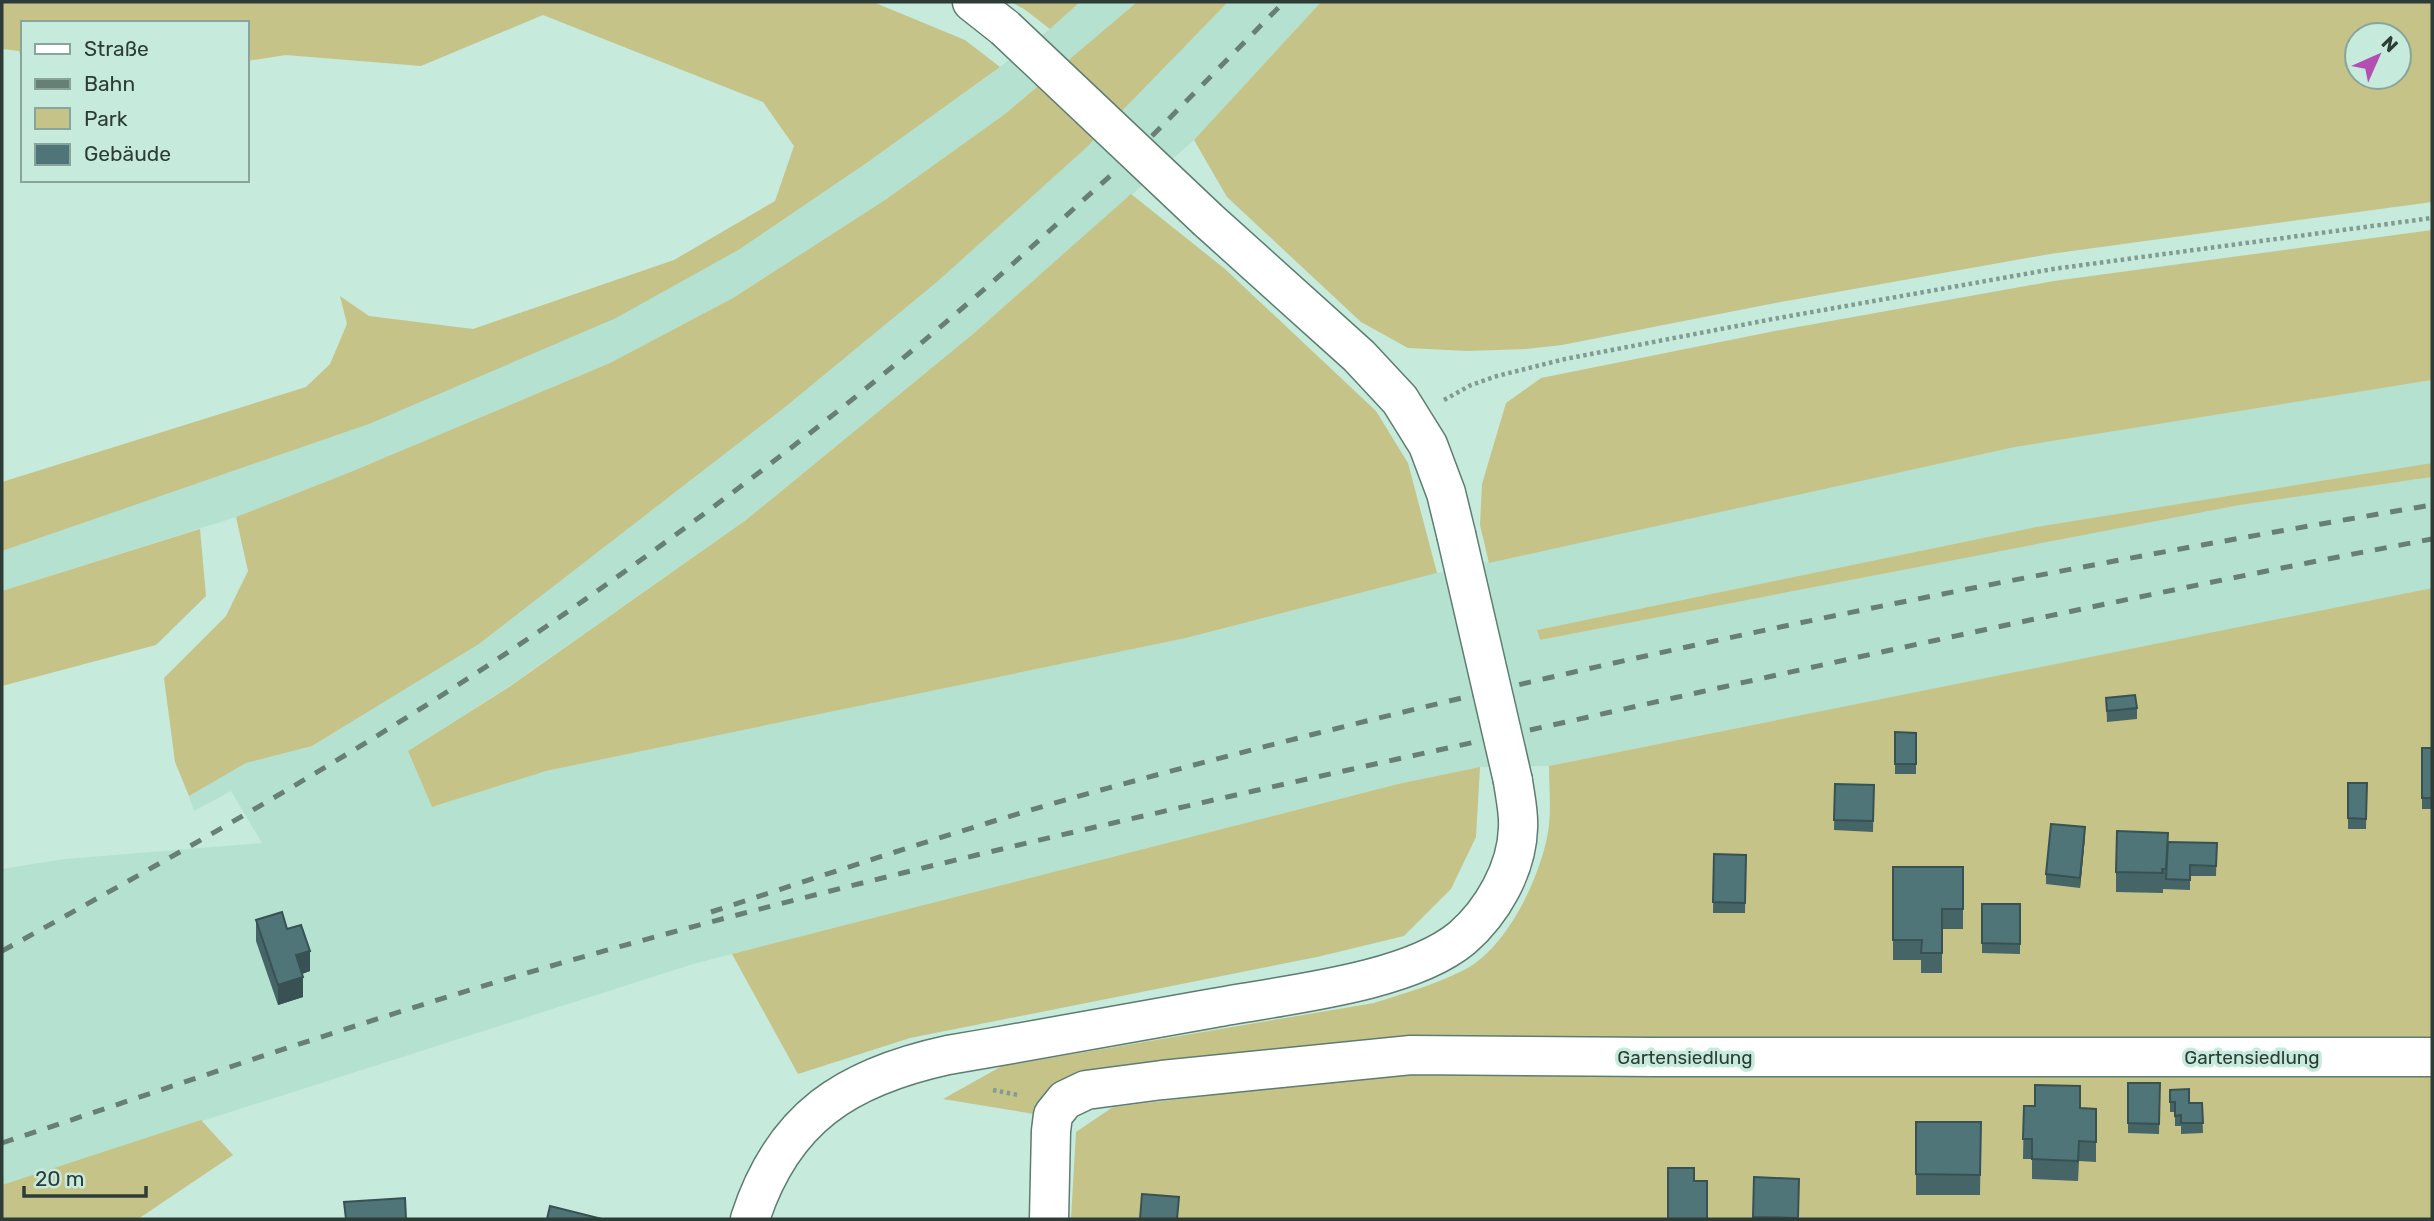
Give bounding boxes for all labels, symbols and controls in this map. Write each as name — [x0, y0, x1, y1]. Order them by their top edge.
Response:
legend — [21, 21, 248, 182]
north arrow — [2343, 21, 2413, 91]
text: N — [2377, 31, 2403, 57]
text: Straße — [84, 36, 149, 61]
text: Bahn — [84, 71, 135, 96]
text: Park — [84, 106, 128, 131]
text: Gebäude — [84, 141, 171, 166]
street label: Gartensiedlung — [1617, 1046, 1753, 1069]
street label: Gartensiedlung — [2184, 1046, 2320, 1069]
scale bar — [24, 1154, 147, 1198]
text: 20 m — [35, 1166, 84, 1191]

